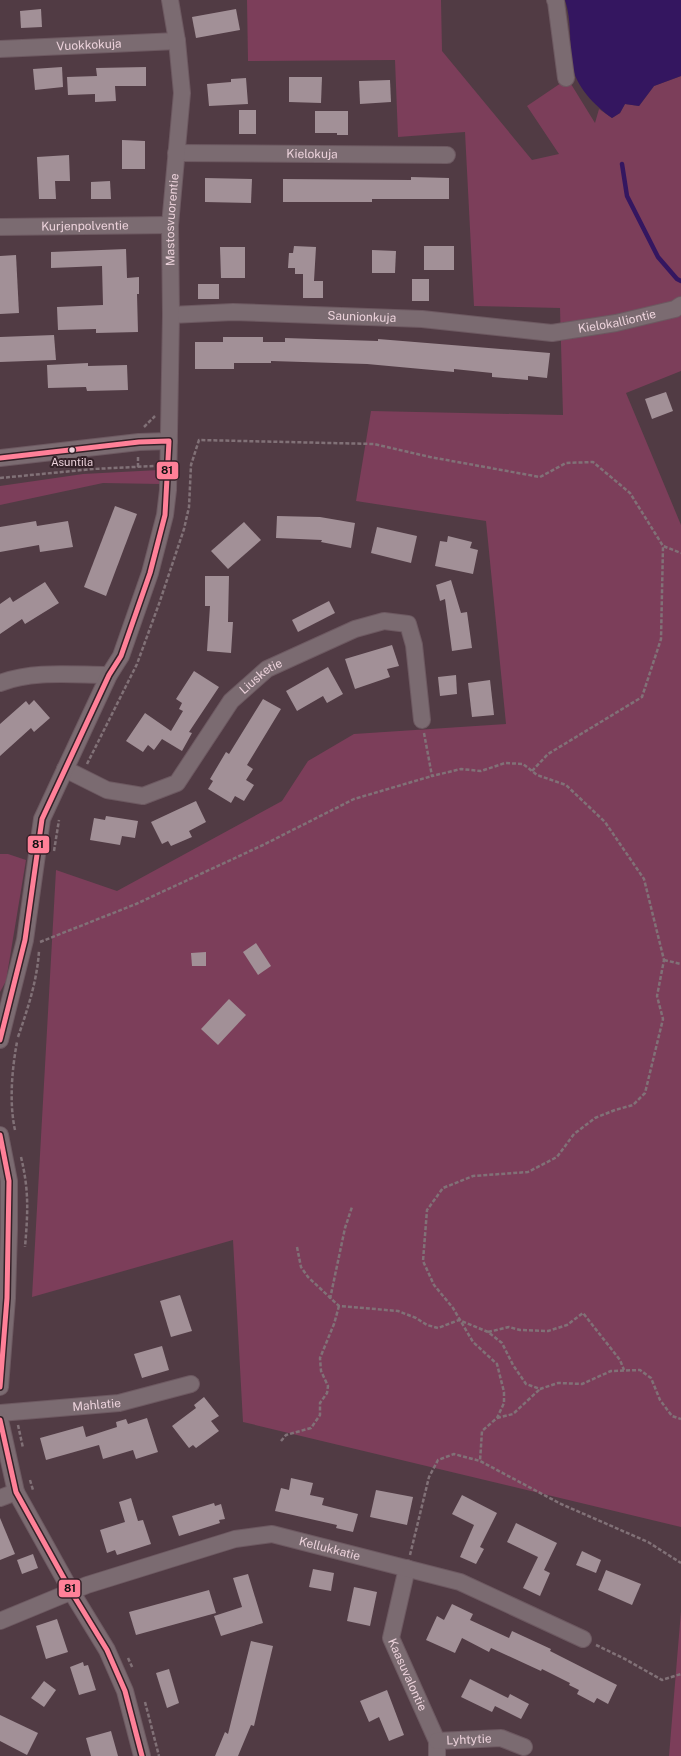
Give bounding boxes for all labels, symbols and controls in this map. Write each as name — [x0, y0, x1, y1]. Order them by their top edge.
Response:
street label: Vuokkokuja — [56, 37, 122, 53]
street label: Kielokuja — [286, 147, 338, 161]
street label: Mastosvuorentie — [163, 173, 182, 266]
street label: Kurjenpolventie — [41, 218, 129, 234]
street label: Kielokalliontie — [577, 307, 658, 336]
street label: Saunionkuja — [327, 309, 396, 325]
marker: Asuntila — [67, 445, 77, 455]
place label: Asuntila — [51, 456, 93, 468]
line badge: 81 — [156, 461, 179, 480]
text: 81 — [161, 464, 173, 476]
street label: Liusketie — [237, 656, 285, 697]
line badge: 81 — [27, 835, 50, 854]
text: 81 — [32, 838, 44, 850]
street label: Mahlatie — [72, 1396, 122, 1414]
street label: Kellukkatie — [298, 1534, 362, 1563]
line badge: 81 — [58, 1579, 81, 1598]
text: 81 — [64, 1582, 76, 1594]
street label: Kaasuvalontie — [385, 1636, 430, 1713]
street label: Lyhtytie — [446, 1731, 492, 1748]

